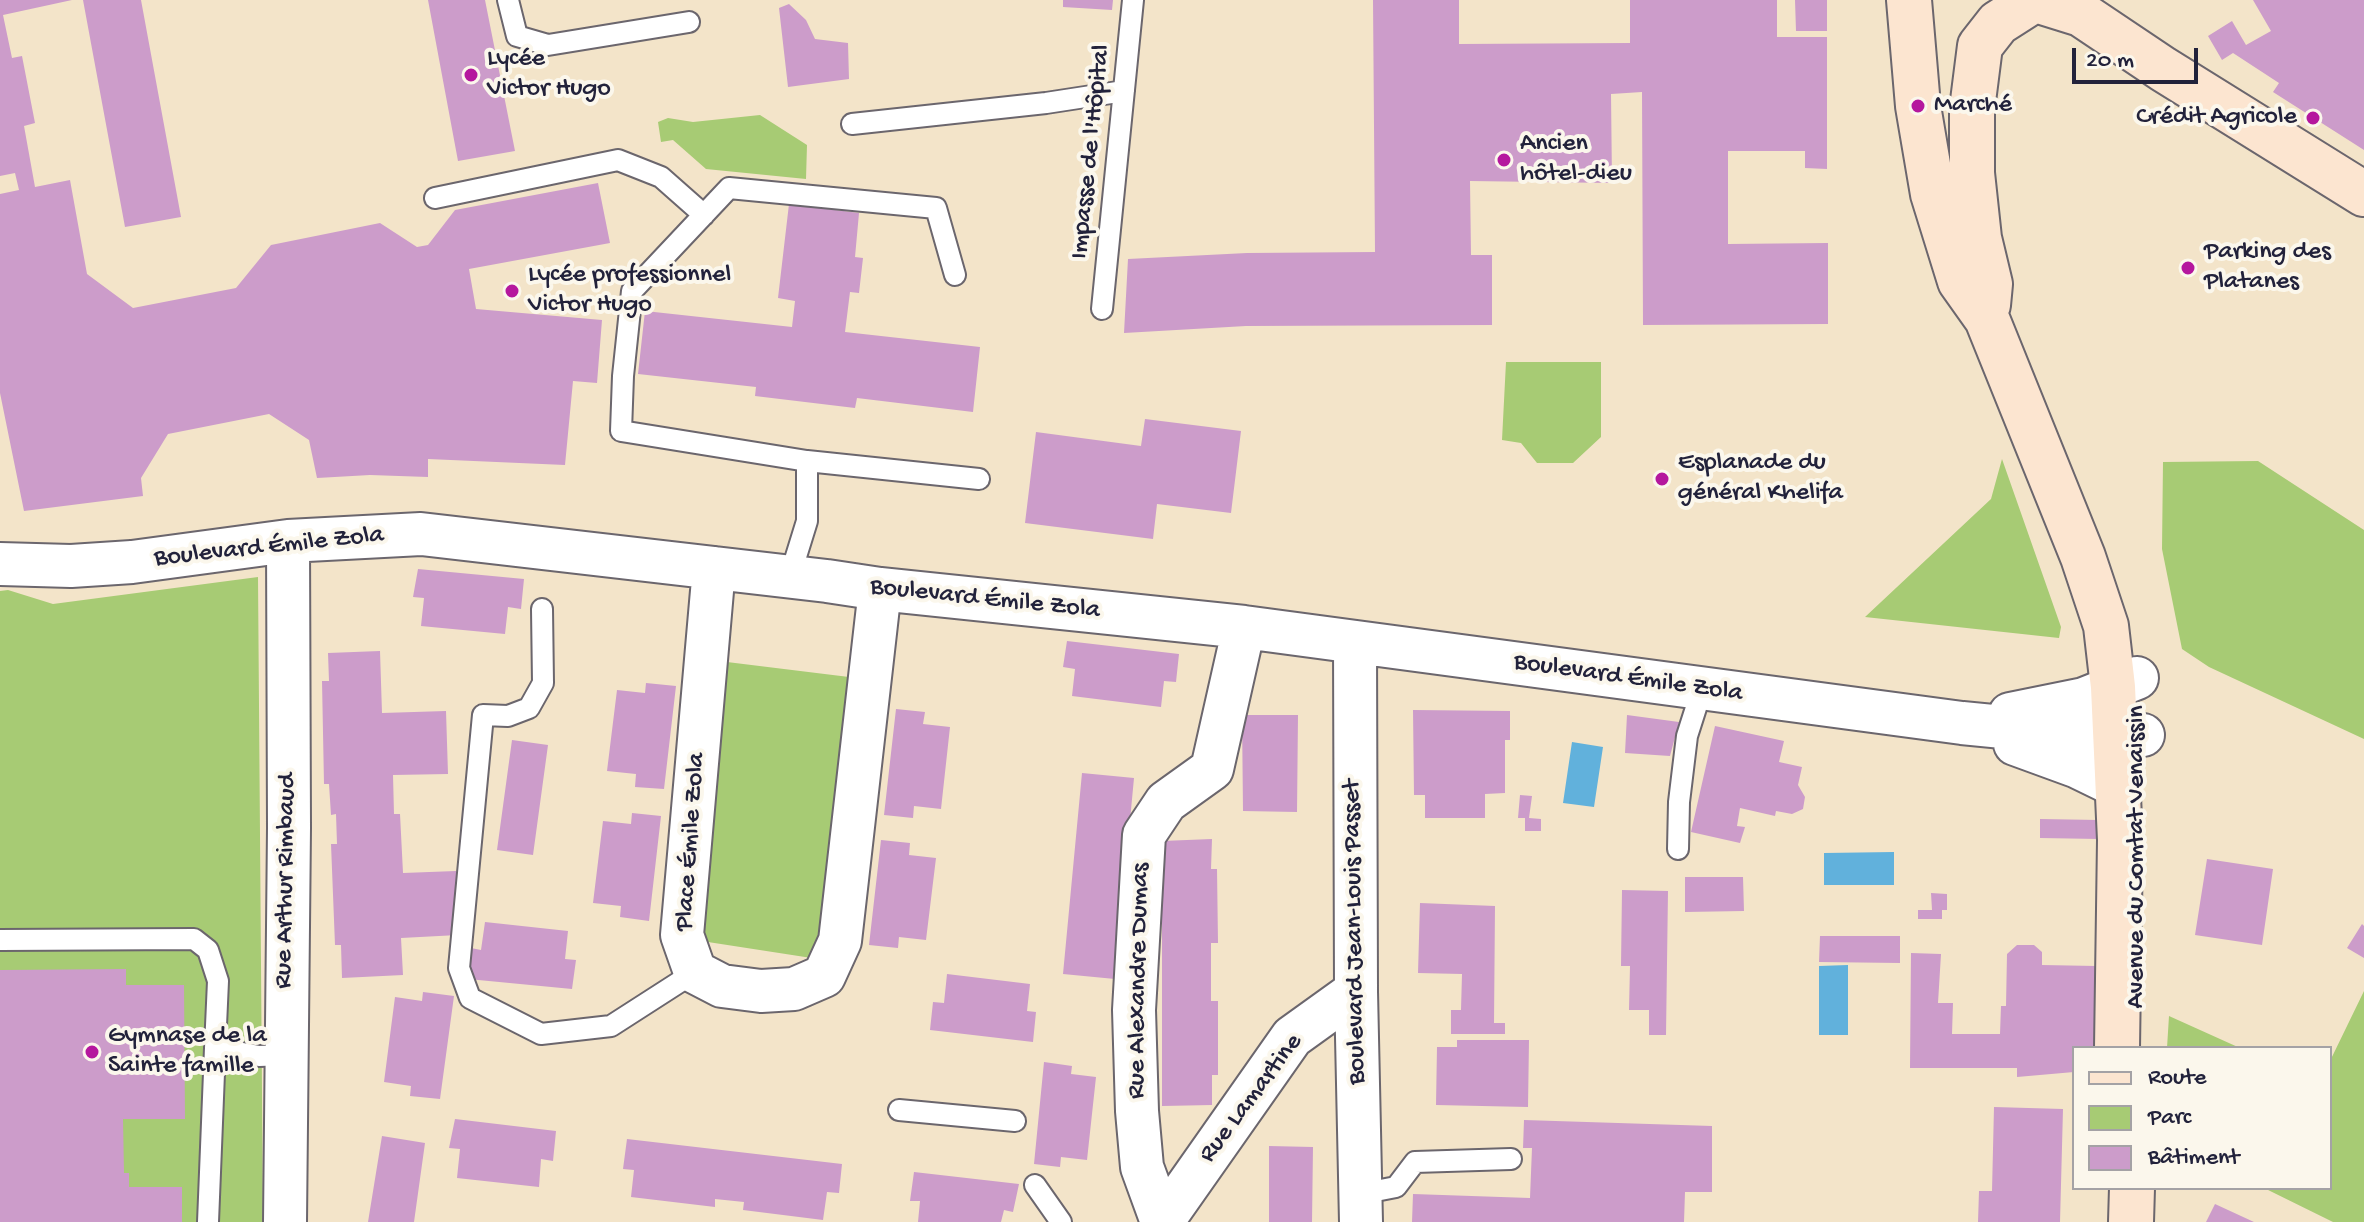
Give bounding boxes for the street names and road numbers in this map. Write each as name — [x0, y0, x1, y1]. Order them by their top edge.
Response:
street label: Impasse de l'Hôpital — [1065, 43, 1119, 261]
street label: Boulevard Émile Zola — [153, 520, 385, 576]
street label: Boulevard Émile Zola — [869, 572, 1101, 628]
street label: Boulevard Émile Zola — [1512, 647, 1744, 711]
street label: Avenue du Comtat Venaissin — [2122, 705, 2154, 1009]
street label: Place Émile Zola — [670, 752, 714, 932]
street label: Rue Arthur Rimbaud — [270, 773, 304, 989]
street label: Boulevard Jean-Louis Passet — [1338, 779, 1374, 1085]
street label: Rue Alexandre Dumas — [1122, 863, 1158, 1099]
street label: Rue Lamartine — [1193, 1028, 1311, 1170]

